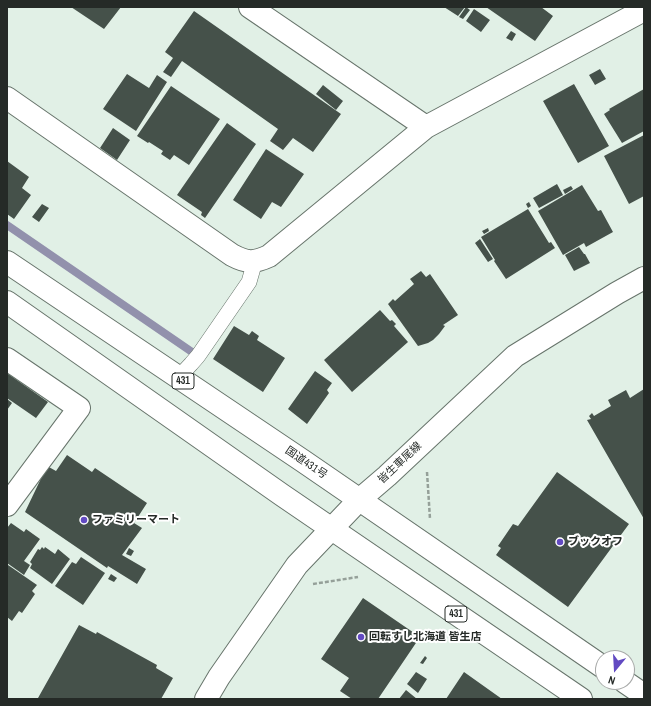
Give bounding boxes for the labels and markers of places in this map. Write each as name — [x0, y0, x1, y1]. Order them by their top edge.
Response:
place label: ファミリーマート — [92, 513, 180, 527]
marker: ファミリーマート — [79, 515, 89, 525]
place label: ブックオフ — [568, 535, 623, 549]
marker: ブックオフ — [555, 537, 565, 547]
place label: 回転すし北海道 皆生店 — [369, 630, 482, 644]
marker: 回転すし北海道 皆生店 — [356, 632, 366, 642]

